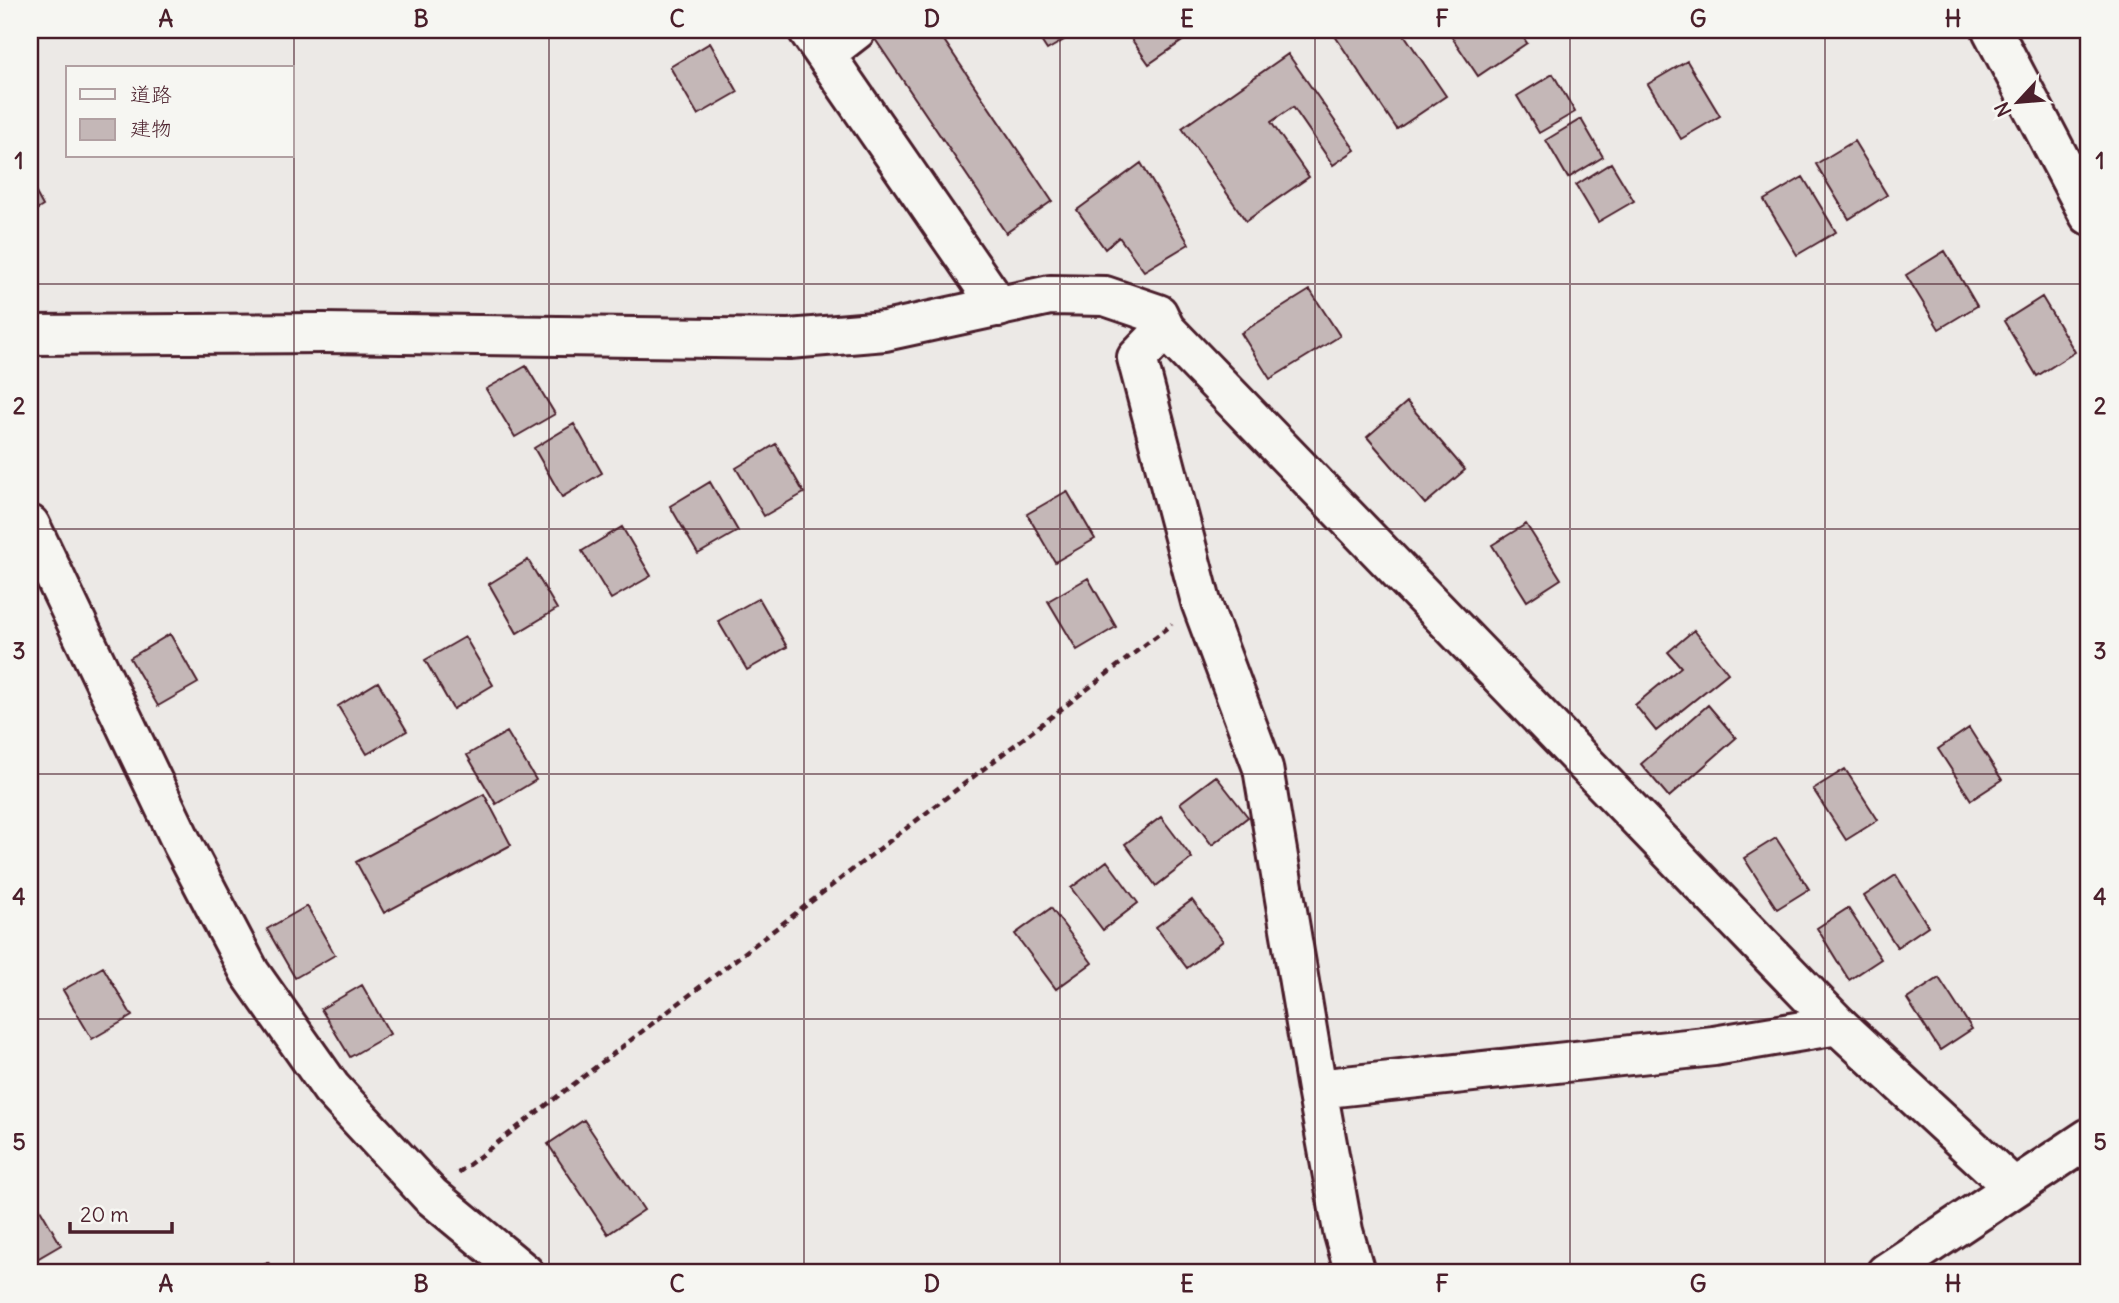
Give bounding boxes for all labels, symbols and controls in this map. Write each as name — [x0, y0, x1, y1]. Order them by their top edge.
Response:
text: A — [159, 4, 174, 33]
text: B — [413, 4, 429, 33]
text: C — [669, 4, 685, 33]
text: D — [924, 4, 940, 33]
text: E — [1180, 4, 1194, 33]
text: F — [1435, 4, 1449, 33]
text: G — [1690, 4, 1706, 33]
text: H — [1945, 4, 1961, 33]
legend — [66, 66, 294, 158]
north arrow — [1982, 66, 2052, 136]
text: 道路 — [130, 81, 172, 108]
text: N — [1989, 98, 2016, 121]
text: 建物 — [130, 115, 172, 142]
text: 1 — [14, 146, 24, 175]
text: 1 — [2095, 146, 2105, 175]
text: 2 — [13, 391, 26, 420]
text: 2 — [2094, 391, 2107, 420]
text: 3 — [12, 636, 26, 665]
text: 3 — [2093, 636, 2107, 665]
text: 4 — [12, 882, 26, 911]
text: 4 — [2093, 882, 2107, 911]
text: 5 — [12, 1127, 26, 1156]
text: 5 — [2093, 1127, 2107, 1156]
scale bar — [70, 1191, 172, 1235]
text: 20 m — [80, 1201, 129, 1228]
text: A — [159, 1269, 174, 1298]
text: B — [413, 1269, 429, 1298]
text: C — [669, 1269, 685, 1298]
text: D — [924, 1269, 940, 1298]
text: E — [1180, 1269, 1194, 1298]
text: F — [1435, 1269, 1449, 1298]
text: G — [1690, 1269, 1706, 1298]
text: H — [1945, 1269, 1961, 1298]

